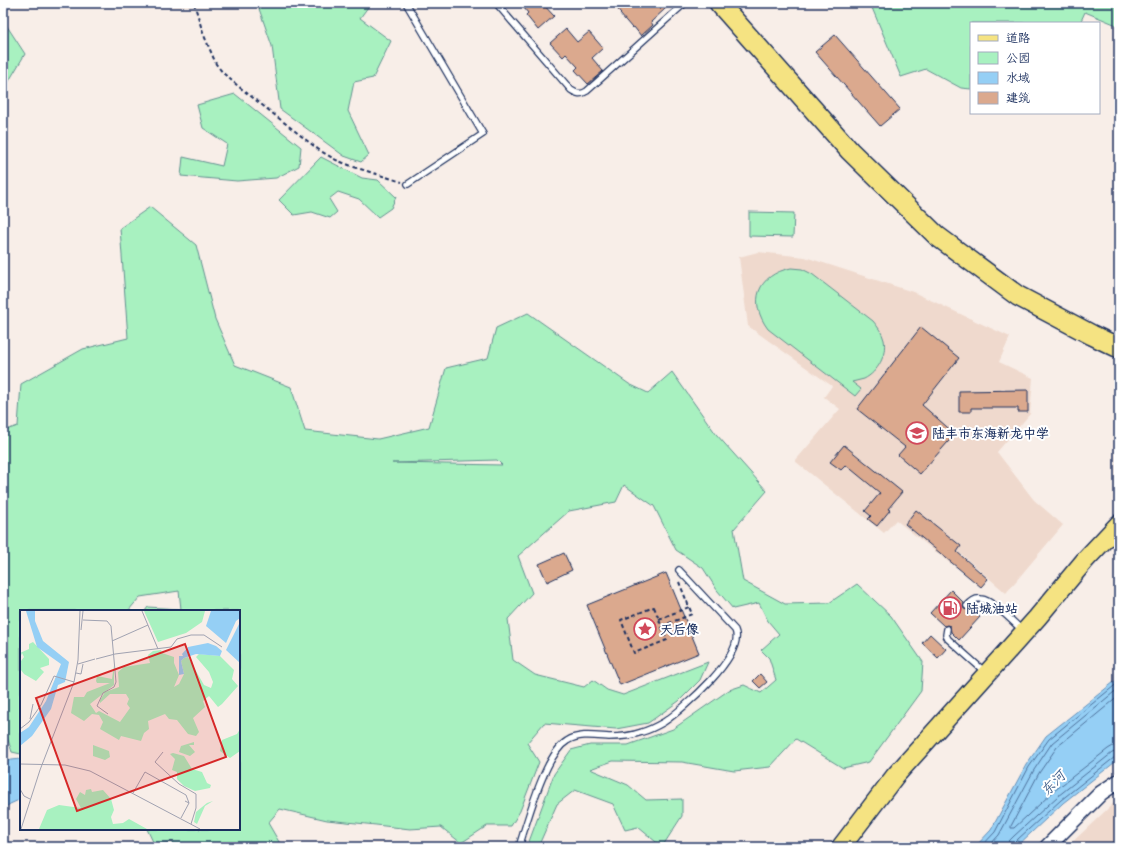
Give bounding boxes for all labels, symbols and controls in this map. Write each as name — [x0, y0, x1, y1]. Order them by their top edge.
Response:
legend — [970, 22, 1100, 114]
text: 道路 — [1006, 31, 1030, 47]
text: 公园 — [1006, 51, 1030, 67]
text: 水域 — [1006, 71, 1030, 87]
text: 建筑 — [1006, 91, 1030, 107]
school or university icon: 陆丰市东海新龙中学 — [904, 420, 930, 446]
place label: 陆丰市东海新龙中学 — [932, 426, 1049, 443]
fuel station icon: 陆城油站 — [937, 595, 963, 621]
place label: 陆城油站 — [966, 601, 1018, 618]
inset map — [20, 610, 240, 830]
place icon: 天后像 — [632, 616, 658, 642]
place label: 天后像 — [660, 622, 699, 639]
water label: 东河 — [1038, 766, 1071, 800]

